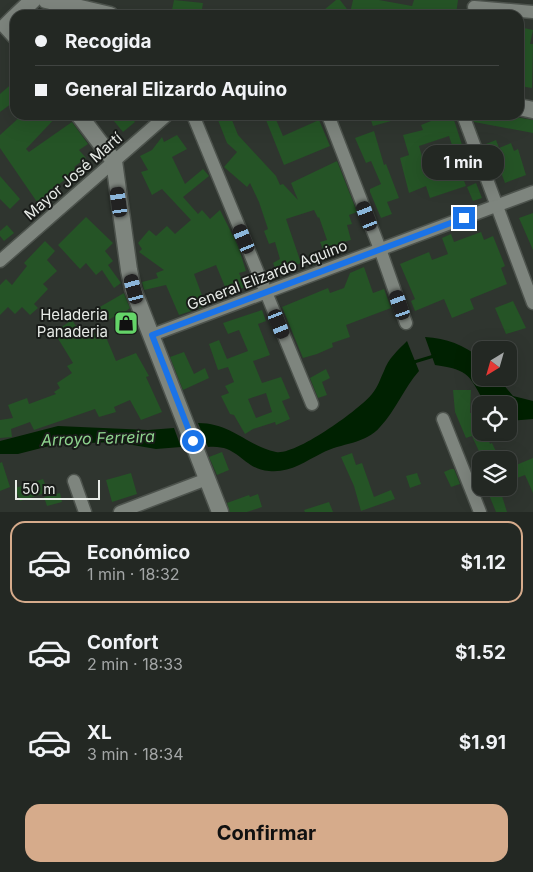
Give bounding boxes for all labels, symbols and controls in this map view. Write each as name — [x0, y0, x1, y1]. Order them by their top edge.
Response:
text: Recogida — [65, 30, 152, 53]
text: General Elizardo Aquino — [65, 78, 287, 101]
street label: Mayor José Martí — [20, 128, 126, 224]
callout: 1 min — [423, 146, 505, 180]
text: 1 min — [443, 152, 483, 172]
car — [109, 186, 128, 218]
car — [354, 199, 379, 233]
route end — [453, 207, 475, 229]
car — [231, 222, 256, 256]
street label: General Elizardo Aquino — [184, 236, 350, 314]
car — [122, 273, 145, 305]
car — [388, 288, 411, 322]
place label: Heladeria Panaderia — [37, 305, 108, 341]
car — [266, 307, 291, 341]
shop icon: Heladeria Panaderia — [113, 310, 139, 336]
north arrow — [472, 341, 518, 386]
map controls — [472, 341, 517, 496]
button: locate — [472, 396, 517, 441]
water label: Arroyo Ferreira — [40, 426, 155, 450]
route start — [182, 430, 204, 452]
button: layers — [472, 451, 517, 496]
scale bar — [15, 477, 100, 500]
text: 50 m — [22, 480, 56, 497]
icon: car — [27, 540, 72, 585]
text: Económico — [87, 541, 190, 564]
text: $1.12 — [461, 551, 506, 574]
text: 1 min · 18:32 — [87, 564, 180, 584]
icon: car — [27, 630, 72, 675]
text: Confort — [87, 631, 158, 654]
text: $1.52 — [455, 641, 506, 664]
text: 2 min · 18:33 — [87, 654, 183, 674]
icon: car — [27, 720, 72, 765]
text: XL — [87, 721, 112, 744]
text: $1.91 — [459, 731, 506, 754]
text: 3 min · 18:34 — [87, 744, 184, 764]
button: Confirmar — [25, 804, 508, 862]

